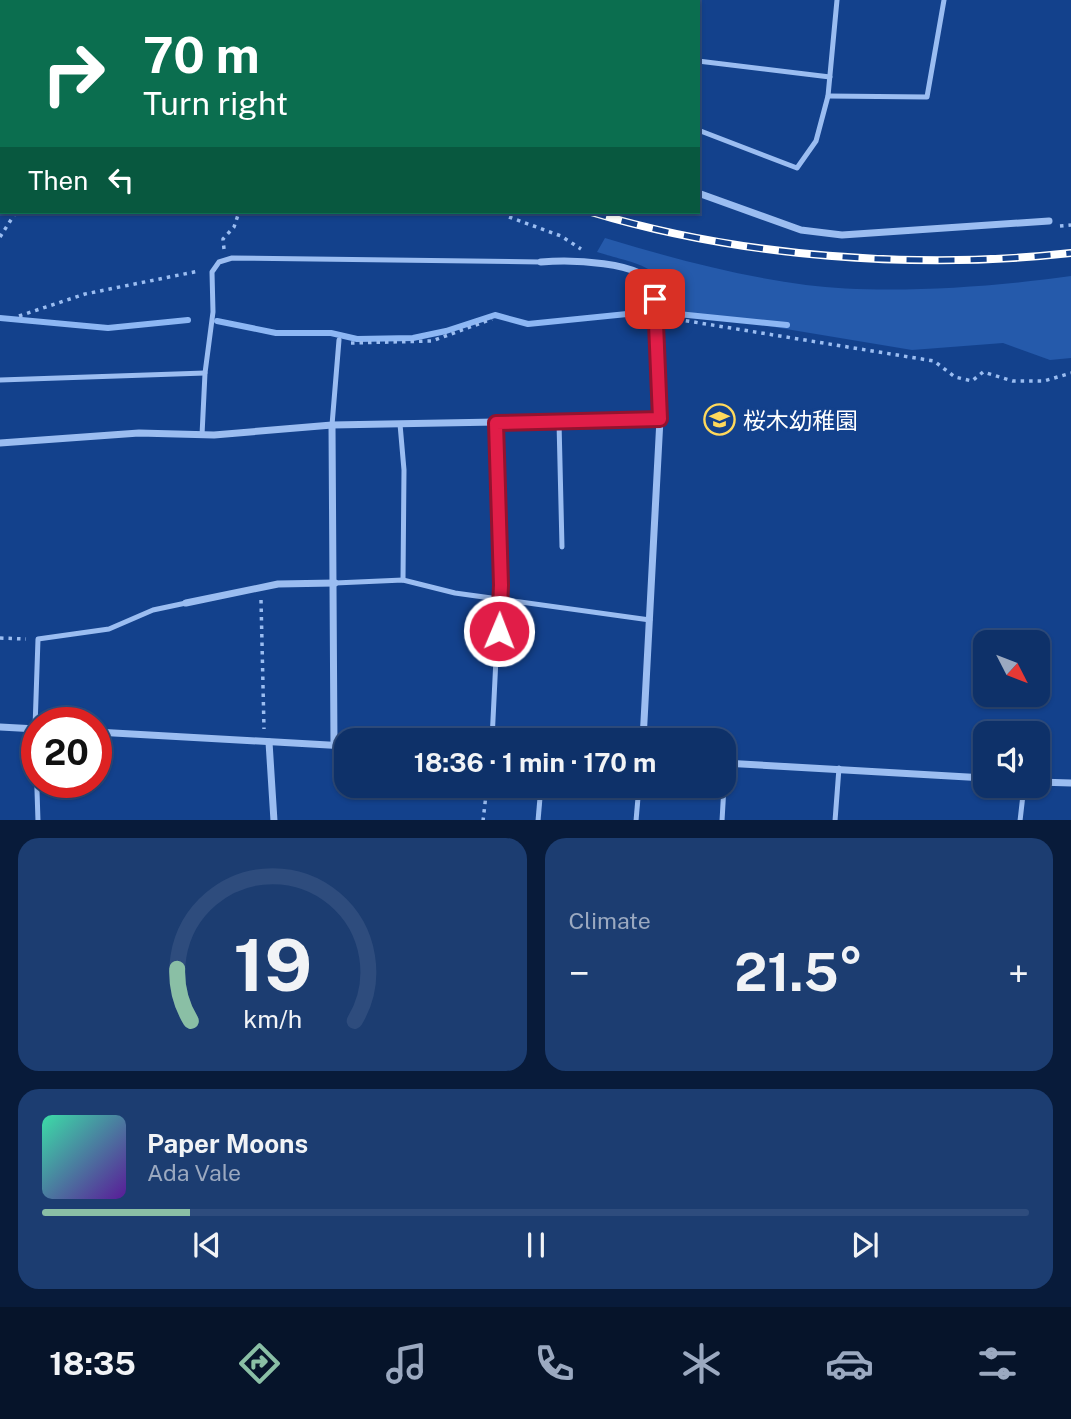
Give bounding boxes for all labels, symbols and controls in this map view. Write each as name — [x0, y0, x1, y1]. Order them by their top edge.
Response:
text: 70 m — [143, 26, 260, 84]
icon: right — [28, 28, 119, 119]
text: Turn right — [143, 85, 288, 122]
icon: left — [102, 161, 140, 199]
text: Then — [28, 165, 88, 196]
pin — [625, 269, 685, 329]
icon: arrive — [636, 280, 674, 318]
school or university icon: 桜木幼稚園 — [703, 403, 737, 437]
place label: 桜木幼稚園 — [743, 407, 858, 434]
position arrow — [462, 594, 536, 668]
north arrow — [973, 630, 1050, 707]
map controls — [973, 630, 1050, 798]
speed limit sign: 20 — [21, 707, 112, 798]
button: sound — [973, 721, 1050, 798]
text: 18:36 · 1 min · 170 m — [414, 747, 656, 778]
text: Climate — [569, 907, 651, 934]
text: 19 — [233, 922, 312, 1007]
text: 21.5° — [734, 942, 863, 1003]
text: − — [569, 951, 590, 996]
text: + — [1008, 951, 1029, 996]
text: km/h — [243, 1003, 302, 1033]
text: Paper Moons — [147, 1128, 308, 1159]
text: Ada Vale — [147, 1159, 241, 1186]
icon: previous — [188, 1226, 226, 1264]
icon: pause — [517, 1226, 555, 1264]
icon: next — [846, 1226, 884, 1264]
icon: directions — [235, 1339, 284, 1388]
icon: music — [382, 1339, 431, 1388]
icon: phone — [530, 1339, 579, 1388]
icon: climate — [677, 1339, 726, 1388]
icon: car — [825, 1339, 874, 1388]
icon: filters — [973, 1339, 1022, 1388]
text: 18:35 — [49, 1345, 136, 1382]

